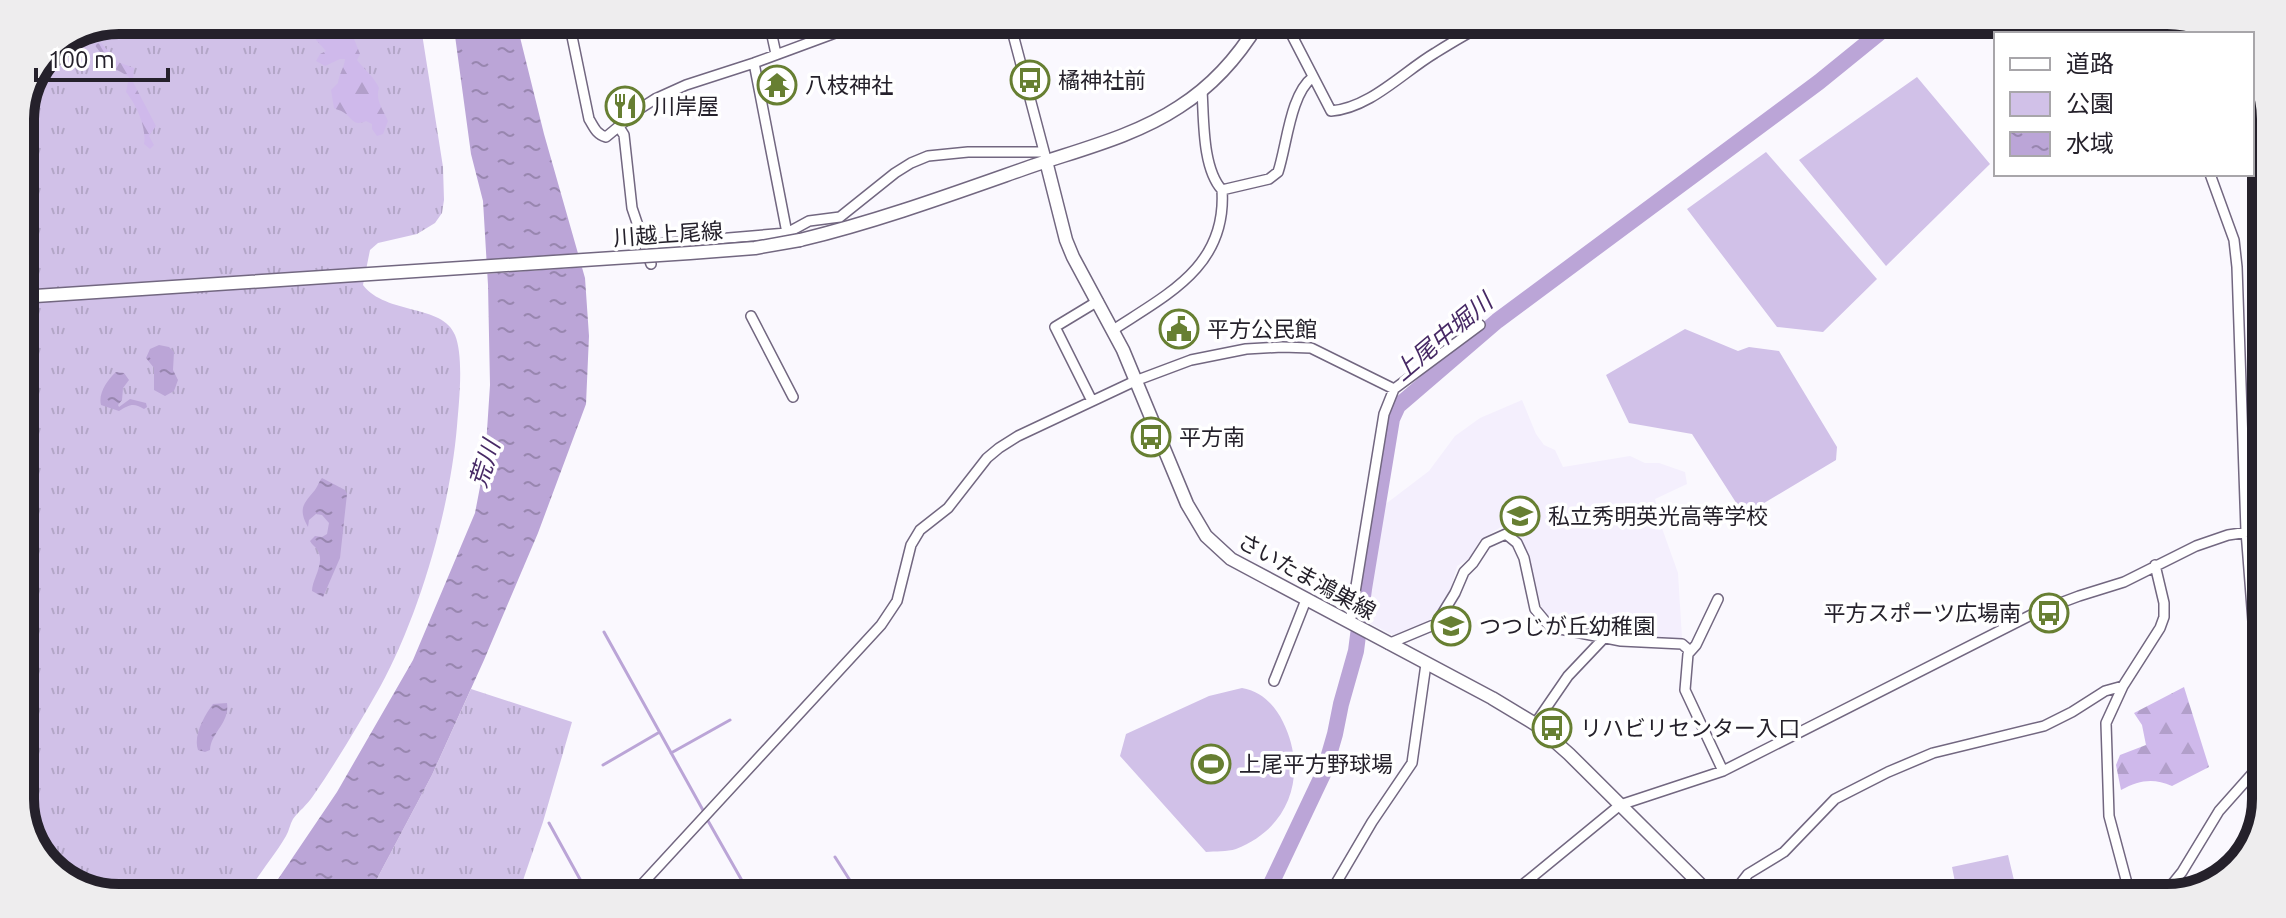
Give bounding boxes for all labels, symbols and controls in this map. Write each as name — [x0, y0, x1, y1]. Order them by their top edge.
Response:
scale bar — [36, 32, 168, 82]
legend — [1994, 32, 2254, 176]
text: 100 m — [48, 46, 115, 73]
text: 道路 — [2066, 50, 2114, 77]
bus stop icon: 橘神社前 — [1009, 59, 1051, 101]
temple icon: 八枝神社 — [756, 64, 798, 106]
place label: 橘神社前 — [1058, 67, 1146, 92]
place label: 八枝神社 — [805, 72, 893, 97]
restaurant icon: 川岸屋 — [604, 85, 646, 127]
text: 公園 — [2066, 90, 2114, 117]
place label: 川岸屋 — [653, 93, 719, 118]
text: 水域 — [2066, 130, 2114, 157]
street label: 川越上尾線 — [612, 217, 724, 250]
water label: 上尾中堀川 — [1388, 286, 1500, 386]
public building icon: 平方公民館 — [1158, 308, 1200, 350]
place label: 平方公民館 — [1207, 316, 1317, 341]
bus stop icon: 平方南 — [1130, 416, 1172, 458]
place label: 平方南 — [1179, 424, 1245, 449]
water label: 荒川 — [464, 434, 506, 491]
school or university icon: 私立秀明英光高等学校 — [1499, 495, 1541, 537]
place label: 私立秀明英光高等学校 — [1548, 503, 1768, 528]
street label: さいたま鴻巣線 — [1234, 527, 1380, 624]
bus stop icon: 平方スポーツ広場南 — [2028, 592, 2070, 634]
place label: 平方スポーツ広場南 — [1823, 600, 2021, 625]
school or university icon: つつじが丘幼稚園 — [1430, 605, 1472, 647]
place label: つつじが丘幼稚園 — [1479, 613, 1655, 638]
bus stop icon: リハビリセンター入口 — [1531, 707, 1573, 749]
place label: リハビリセンター入口 — [1580, 715, 1800, 740]
sports icon: 上尾平方野球場 — [1190, 743, 1232, 785]
place label: 上尾平方野球場 — [1239, 751, 1393, 776]

